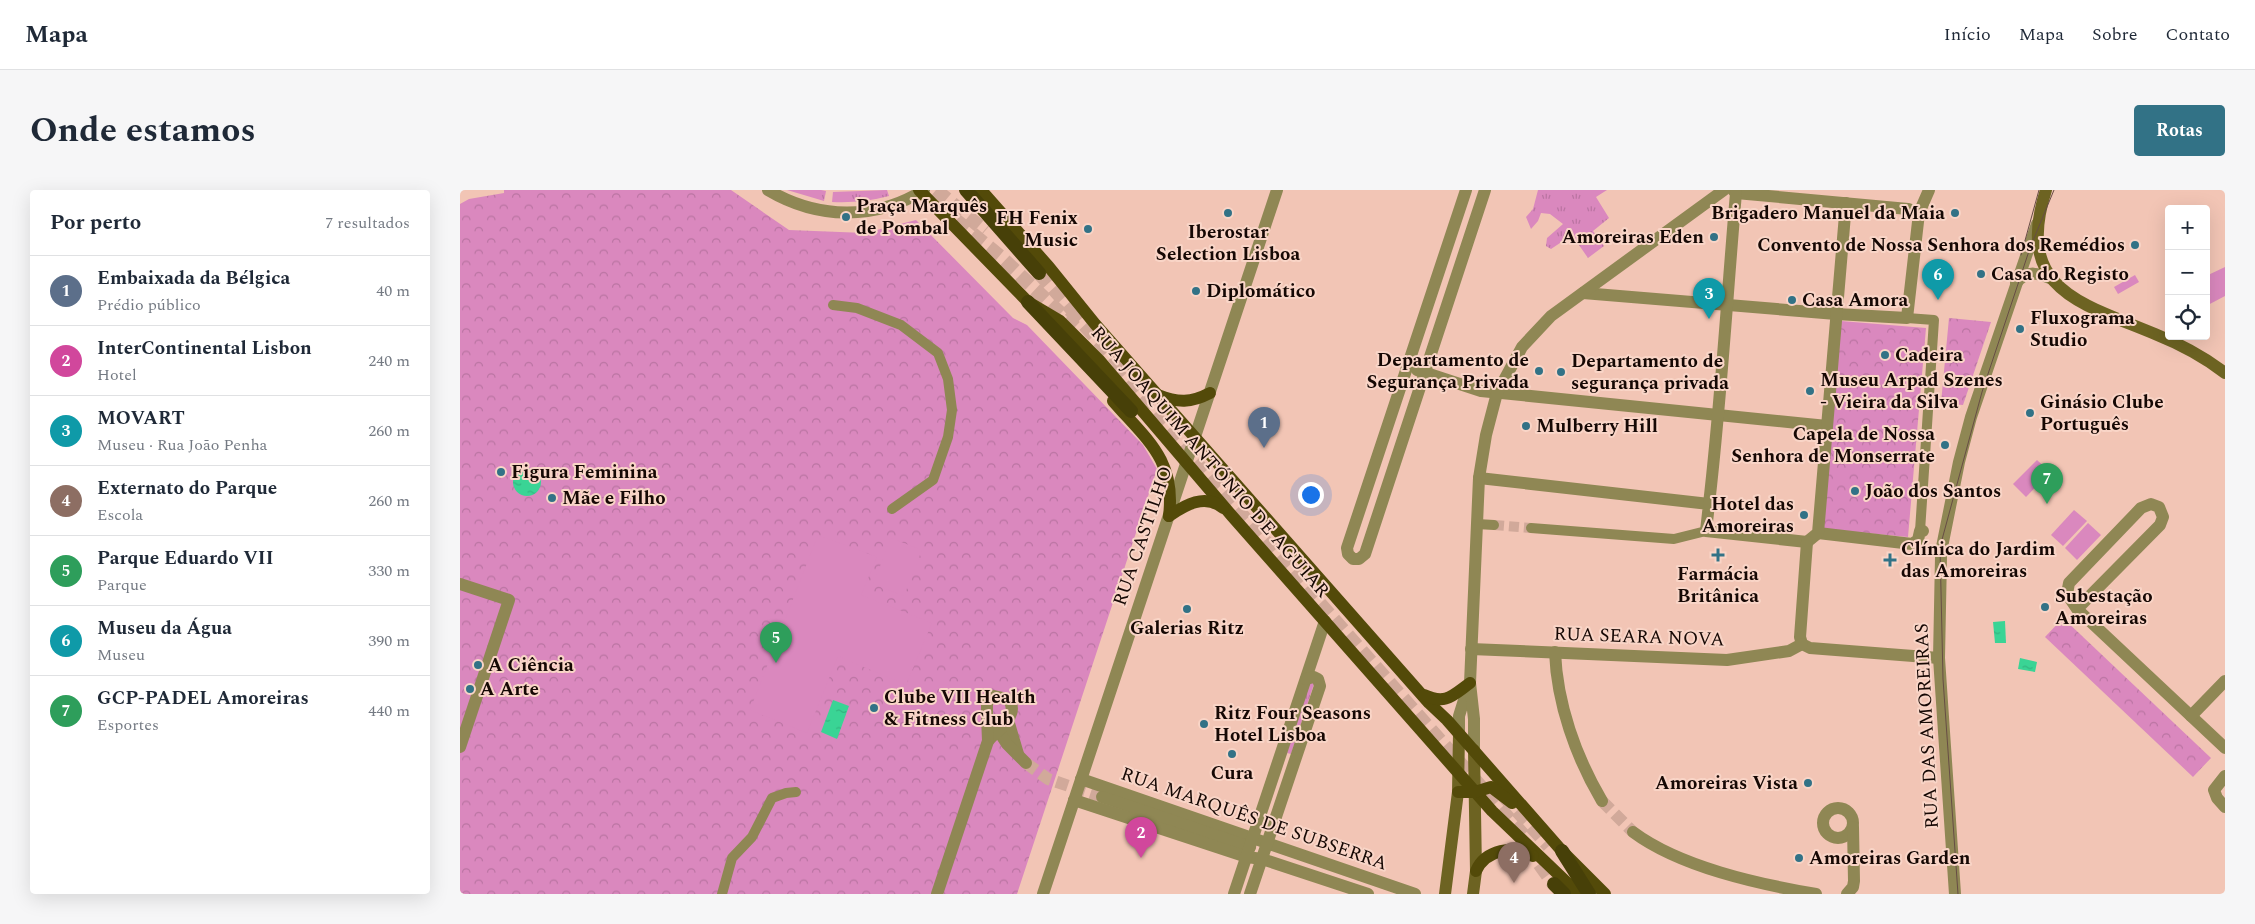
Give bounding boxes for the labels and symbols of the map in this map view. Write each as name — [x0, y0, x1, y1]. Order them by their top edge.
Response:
place label: Praça Marquês de Pombal — [856, 192, 987, 243]
place label: Brigadero Manuel da Maia — [1711, 199, 1945, 228]
place label: FH Fenix Music — [996, 204, 1079, 255]
marker: Iberostar Selection Lisboa — [1222, 207, 1234, 219]
marker: Brigadero Manuel da Maia — [1949, 207, 1961, 219]
marker: Praça Marquês de Pombal — [840, 211, 852, 223]
place label: Iberostar Selection Lisboa — [1156, 218, 1300, 269]
marker: FH Fenix Music — [1082, 223, 1094, 235]
place label: Amoreiras Eden — [1562, 223, 1704, 252]
marker: Amoreiras Eden — [1708, 231, 1720, 243]
place label: Convento de Nossa Senhora dos Remédios — [1757, 231, 2125, 260]
marker: Convento de Nossa Senhora dos Remédios — [2129, 239, 2141, 251]
pin: 6 — [1922, 259, 1954, 300]
place label: Casa do Registo — [1991, 260, 2129, 289]
marker: Casa do Registo — [1975, 268, 1987, 280]
place label: Diplomático — [1206, 277, 1315, 306]
pin: 3 — [1693, 278, 1725, 319]
marker: Diplomático — [1190, 285, 1202, 297]
place label: Casa Amora — [1802, 286, 1909, 315]
marker: Casa Amora — [1786, 294, 1798, 306]
place label: Fluxograma Studio — [2030, 304, 2135, 355]
street label: RUA JOAQUIM ANTÓNIO DE AGUIAR — [1084, 320, 1337, 605]
marker: Fluxograma Studio — [2014, 323, 2026, 335]
place label: Cadeira — [1895, 341, 1963, 370]
place label: Departamento de Segurança Privada — [1366, 346, 1529, 397]
place label: Departamento de segurança privada — [1571, 347, 1729, 398]
marker: Cadeira — [1879, 349, 1891, 361]
marker: Departamento de Segurança Privada — [1533, 365, 1545, 377]
marker: Departamento de segurança privada — [1555, 366, 1567, 378]
place label: Museu Arpad Szenes - Vieira da Silva — [1820, 366, 2003, 417]
marker: Museu Arpad Szenes - Vieira da Silva — [1804, 385, 1816, 397]
place label: Ginásio Clube Português — [2040, 388, 2164, 439]
pin: 1 — [1248, 407, 1280, 448]
marker: Ginásio Clube Português — [2024, 407, 2036, 419]
place label: Mulberry Hill — [1536, 412, 1658, 441]
marker: Mulberry Hill — [1520, 420, 1532, 432]
place label: Capela de Nossa Senhora de Monserrate — [1731, 420, 1935, 471]
marker: Capela de Nossa Senhora de Monserrate — [1939, 439, 1951, 451]
place label: Figura Feminina — [511, 458, 658, 487]
street label: RUA CASTILHO — [1105, 462, 1181, 610]
pin: 7 — [2031, 463, 2063, 504]
marker: Figura Feminina — [495, 466, 507, 478]
place label: João dos Santos — [1865, 477, 2001, 506]
your location — [1298, 482, 1324, 508]
place label: Mãe e Filho — [562, 484, 666, 513]
marker: João dos Santos — [1849, 485, 1861, 497]
place label: Hotel das Amoreiras — [1702, 490, 1794, 541]
marker: Mãe e Filho — [546, 492, 558, 504]
marker: Hotel das Amoreiras — [1798, 509, 1810, 521]
place label: Clínica do Jardim das Amoreiras — [1901, 535, 2055, 586]
marker: Farmácia Britânica — [1712, 549, 1724, 561]
marker: Clínica do Jardim das Amoreiras — [1883, 553, 1897, 567]
place label: Farmácia Britânica — [1677, 560, 1759, 611]
place label: Subestação Amoreiras — [2055, 582, 2153, 633]
marker: Subestação Amoreiras — [2039, 601, 2051, 613]
marker: Galerias Ritz — [1181, 603, 1193, 615]
place label: Galerias Ritz — [1130, 614, 1244, 643]
street label: RUA SEARA NOVA — [1553, 620, 1725, 654]
pin: 5 — [760, 622, 792, 663]
street label: RUA DAS AMOREIRAS — [1907, 622, 1947, 830]
place label: A Ciência — [488, 651, 574, 680]
marker: A Ciência — [472, 659, 484, 671]
place label: A Arte — [480, 675, 539, 704]
marker: A Arte — [464, 683, 476, 695]
place label: Clube VII Health & Fitness Club — [884, 683, 1036, 734]
place label: Ritz Four Seasons Hotel Lisboa — [1214, 699, 1371, 750]
marker: Clube VII Health & Fitness Club — [868, 702, 880, 714]
marker: Ritz Four Seasons Hotel Lisboa — [1198, 718, 1210, 730]
marker: Cura — [1226, 748, 1238, 760]
place label: Cura — [1211, 759, 1254, 788]
street label: RUA MARQUÊS DE SUBSERRA — [1117, 760, 1391, 878]
place label: Amoreiras Vista — [1655, 769, 1798, 798]
marker: Amoreiras Vista — [1802, 777, 1814, 789]
pin: 2 — [1125, 817, 1157, 858]
pin: 4 — [1498, 842, 1530, 883]
place label: Amoreiras Garden — [1809, 844, 1971, 873]
marker: Amoreiras Garden — [1793, 852, 1805, 864]

